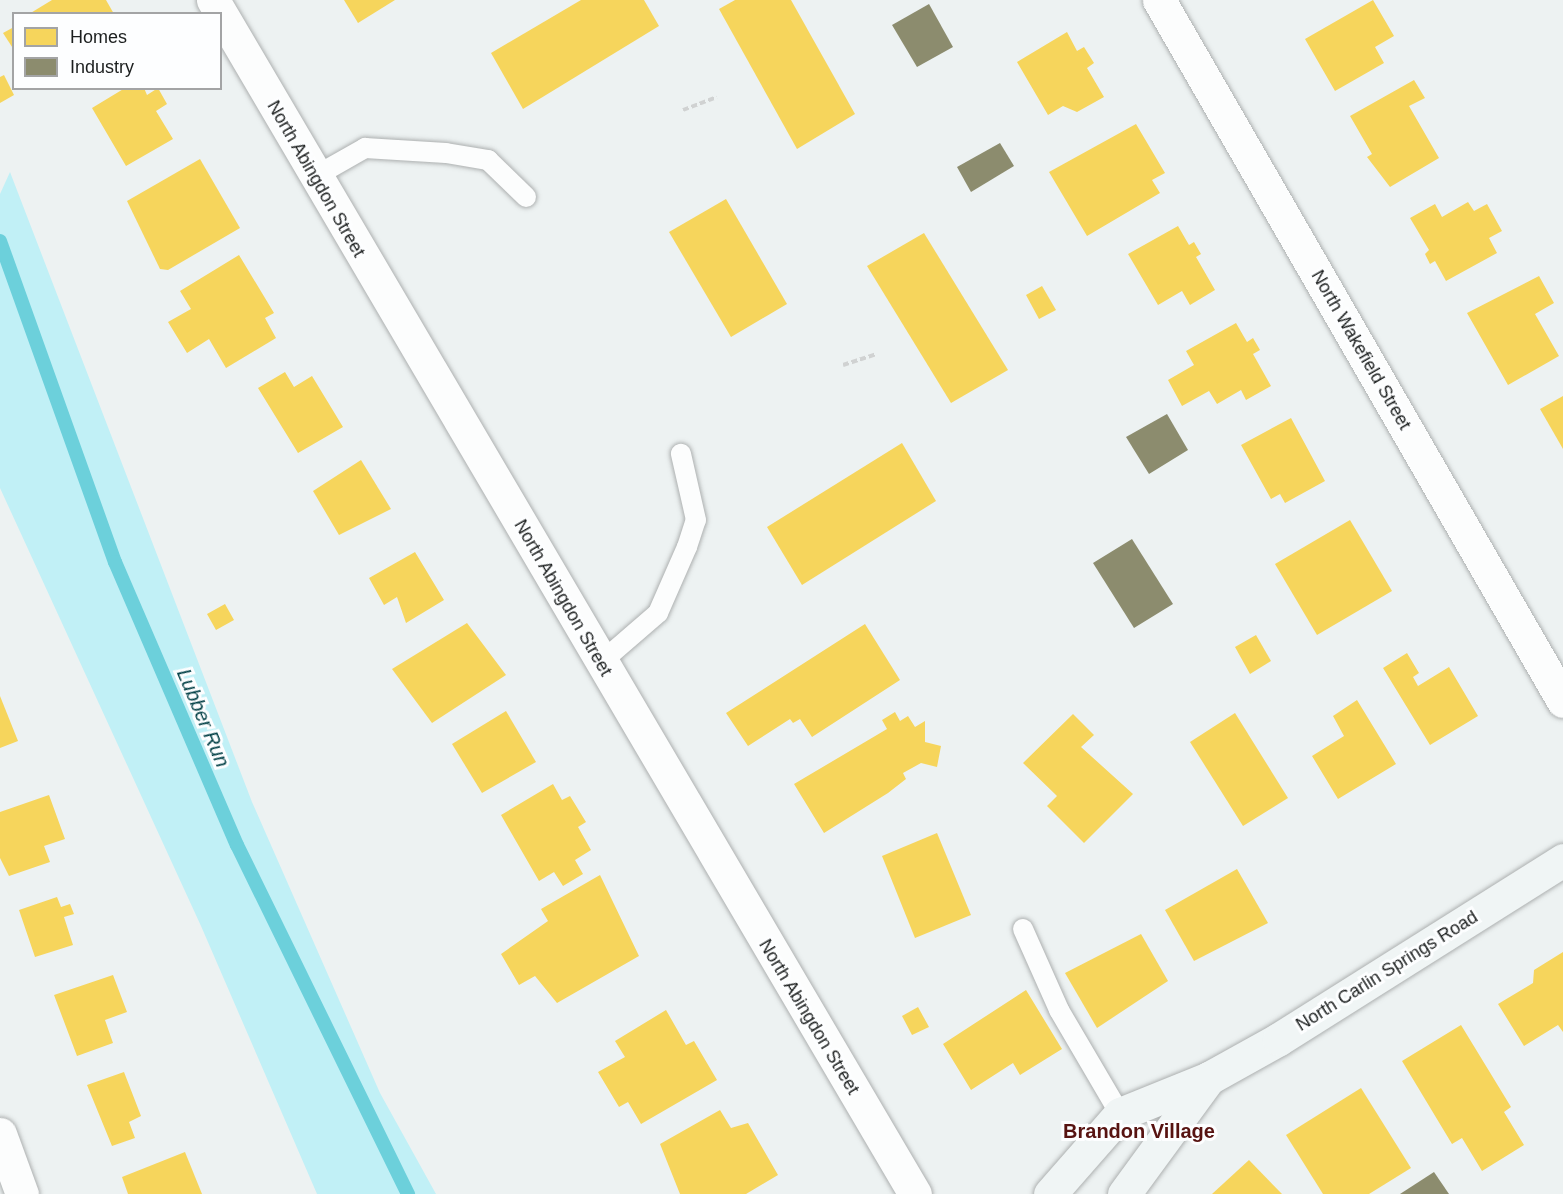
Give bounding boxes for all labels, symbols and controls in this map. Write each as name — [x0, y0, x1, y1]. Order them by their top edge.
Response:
legend — [12, 12, 222, 90]
text: Homes — [70, 27, 127, 47]
text: Industry — [70, 57, 134, 77]
street label: North Abingdon Street — [262, 96, 370, 262]
street label: North Wakefield Street — [1307, 266, 1415, 434]
street label: North Abingdon Street — [509, 515, 617, 681]
water label: Lubber Run — [172, 665, 234, 771]
street label: North Carlin Springs Road — [1292, 906, 1482, 1036]
street label: North Abingdon Street — [754, 935, 864, 1099]
district label: Brandon Village — [1063, 1119, 1215, 1143]

